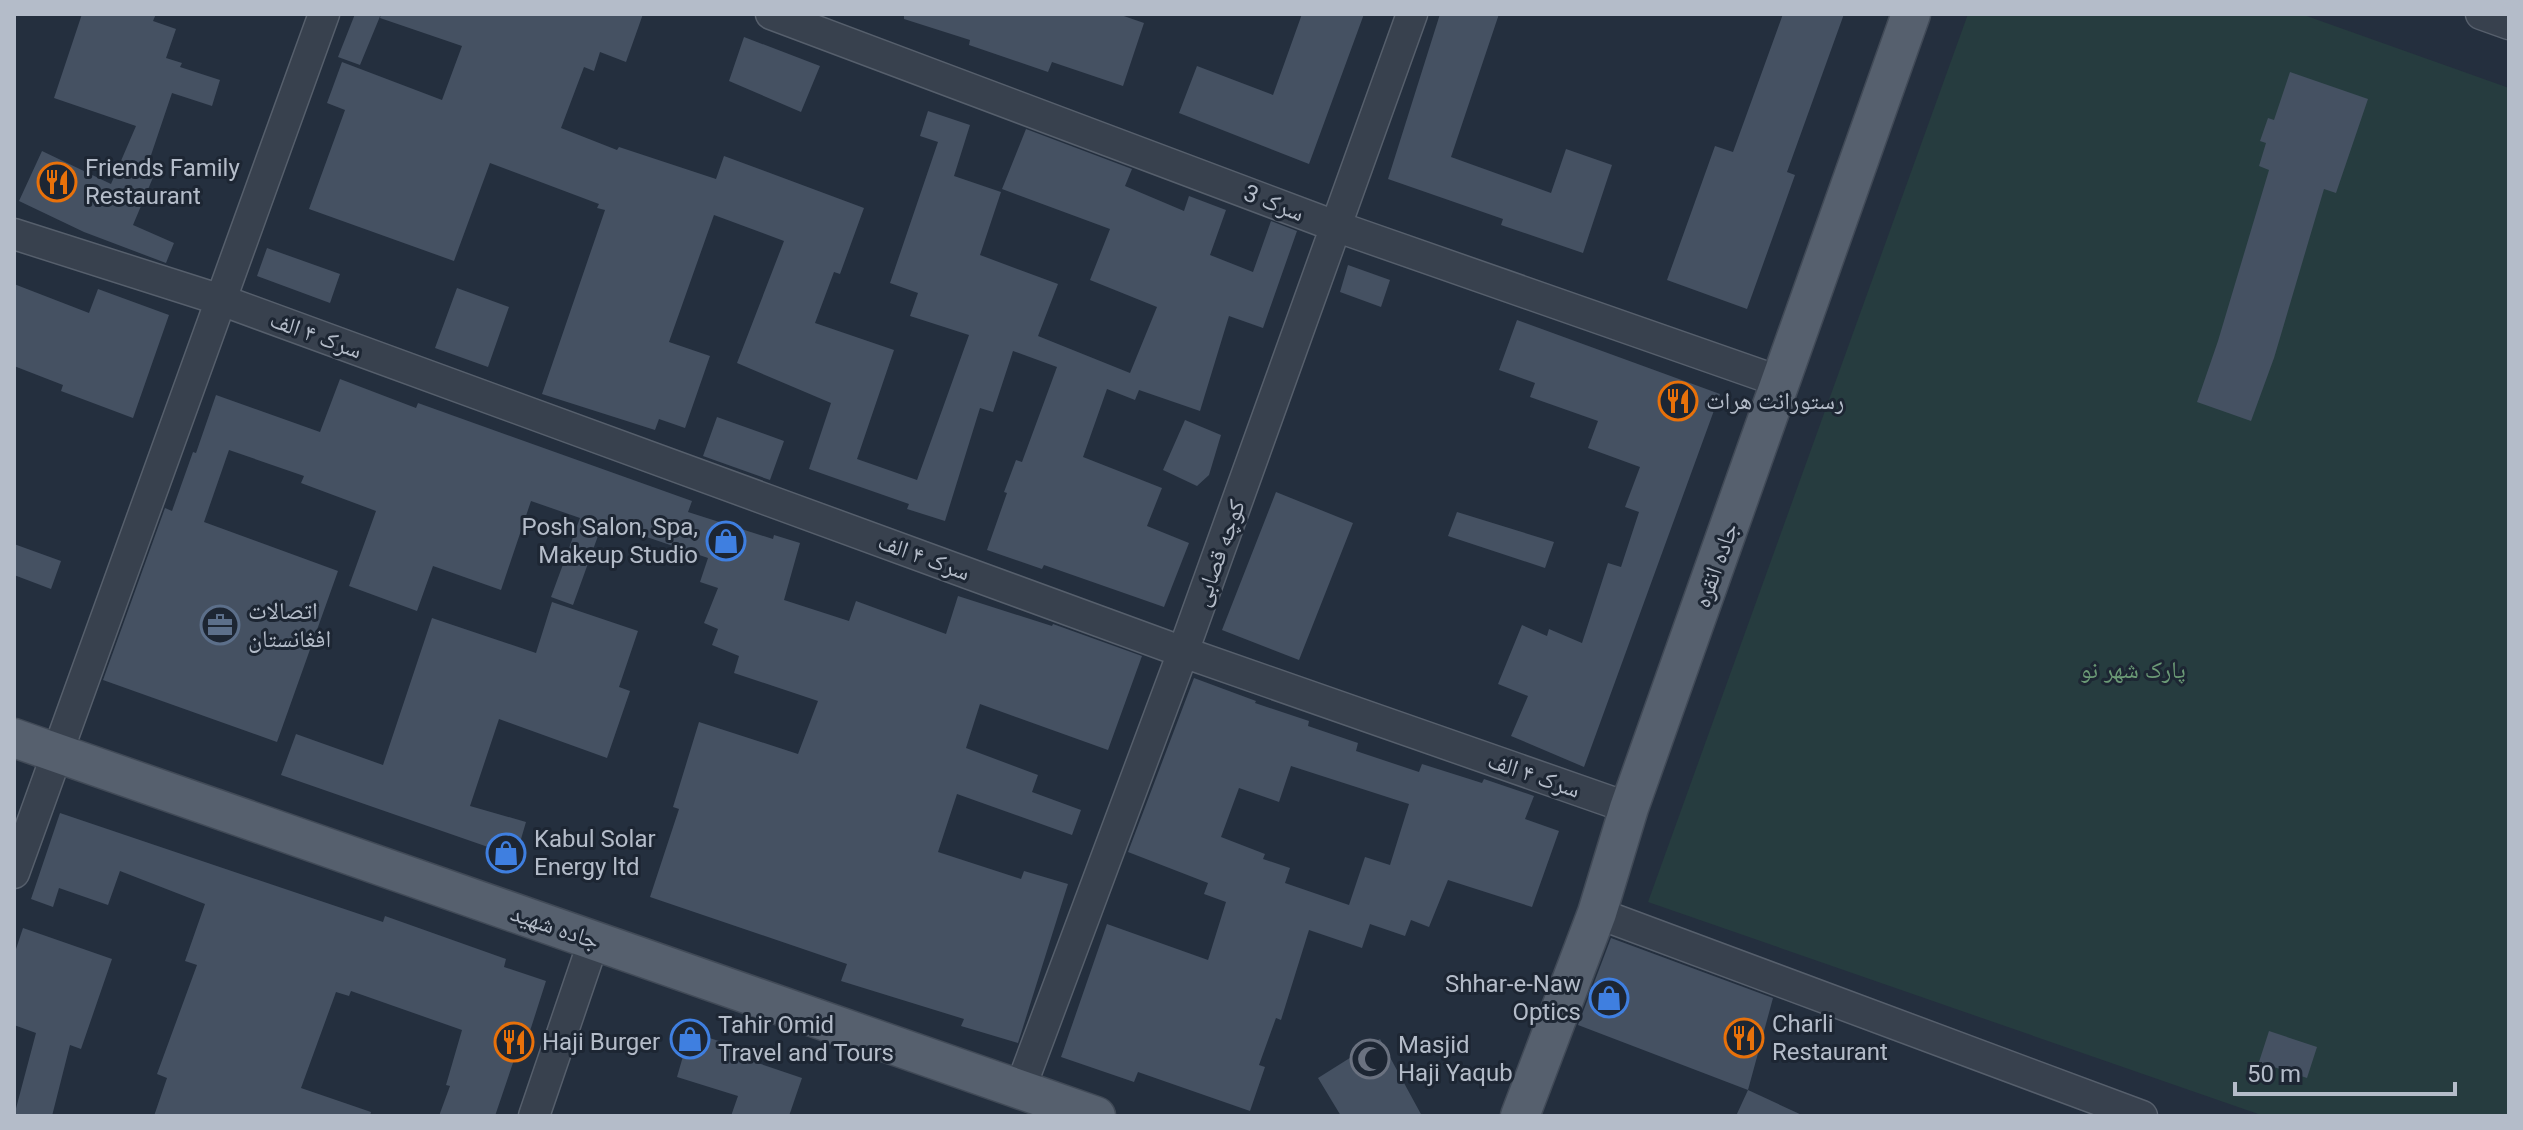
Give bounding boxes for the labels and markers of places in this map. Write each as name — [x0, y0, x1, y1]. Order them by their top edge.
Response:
place label: Friends Family Restaurant — [85, 154, 240, 210]
restaurant icon: Friends Family Restaurant — [36, 161, 78, 203]
restaurant icon: رستورانت هرات — [1657, 380, 1699, 422]
place label: رستورانت هرات — [1706, 387, 1844, 415]
place label: Posh Salon, Spa, Makeup Studio — [522, 513, 698, 569]
shop icon: Posh Salon, Spa, Makeup Studio — [705, 520, 747, 562]
place label: اتصالات افغانستان — [248, 597, 331, 653]
office icon: اتصالات افغانستان — [199, 604, 241, 646]
place label: Kabul Solar Energy ltd — [534, 825, 656, 881]
shop icon: Kabul Solar Energy ltd — [485, 832, 527, 874]
place label: Shhar-e-Naw Optics — [1445, 970, 1581, 1026]
shop icon: Shhar-e-Naw Optics — [1588, 977, 1630, 1019]
place label: Charli Restaurant — [1772, 1010, 1888, 1066]
place label: Tahir Omid Travel and Tours — [718, 1011, 894, 1067]
restaurant icon: Charli Restaurant — [1723, 1017, 1765, 1059]
shop icon: Tahir Omid Travel and Tours — [669, 1018, 711, 1060]
restaurant icon: Haji Burger — [493, 1021, 535, 1063]
place label: Haji Burger — [542, 1028, 660, 1056]
place label: Masjid Haji Yaqub — [1398, 1031, 1513, 1087]
mosque icon: Masjid Haji Yaqub — [1349, 1038, 1391, 1080]

